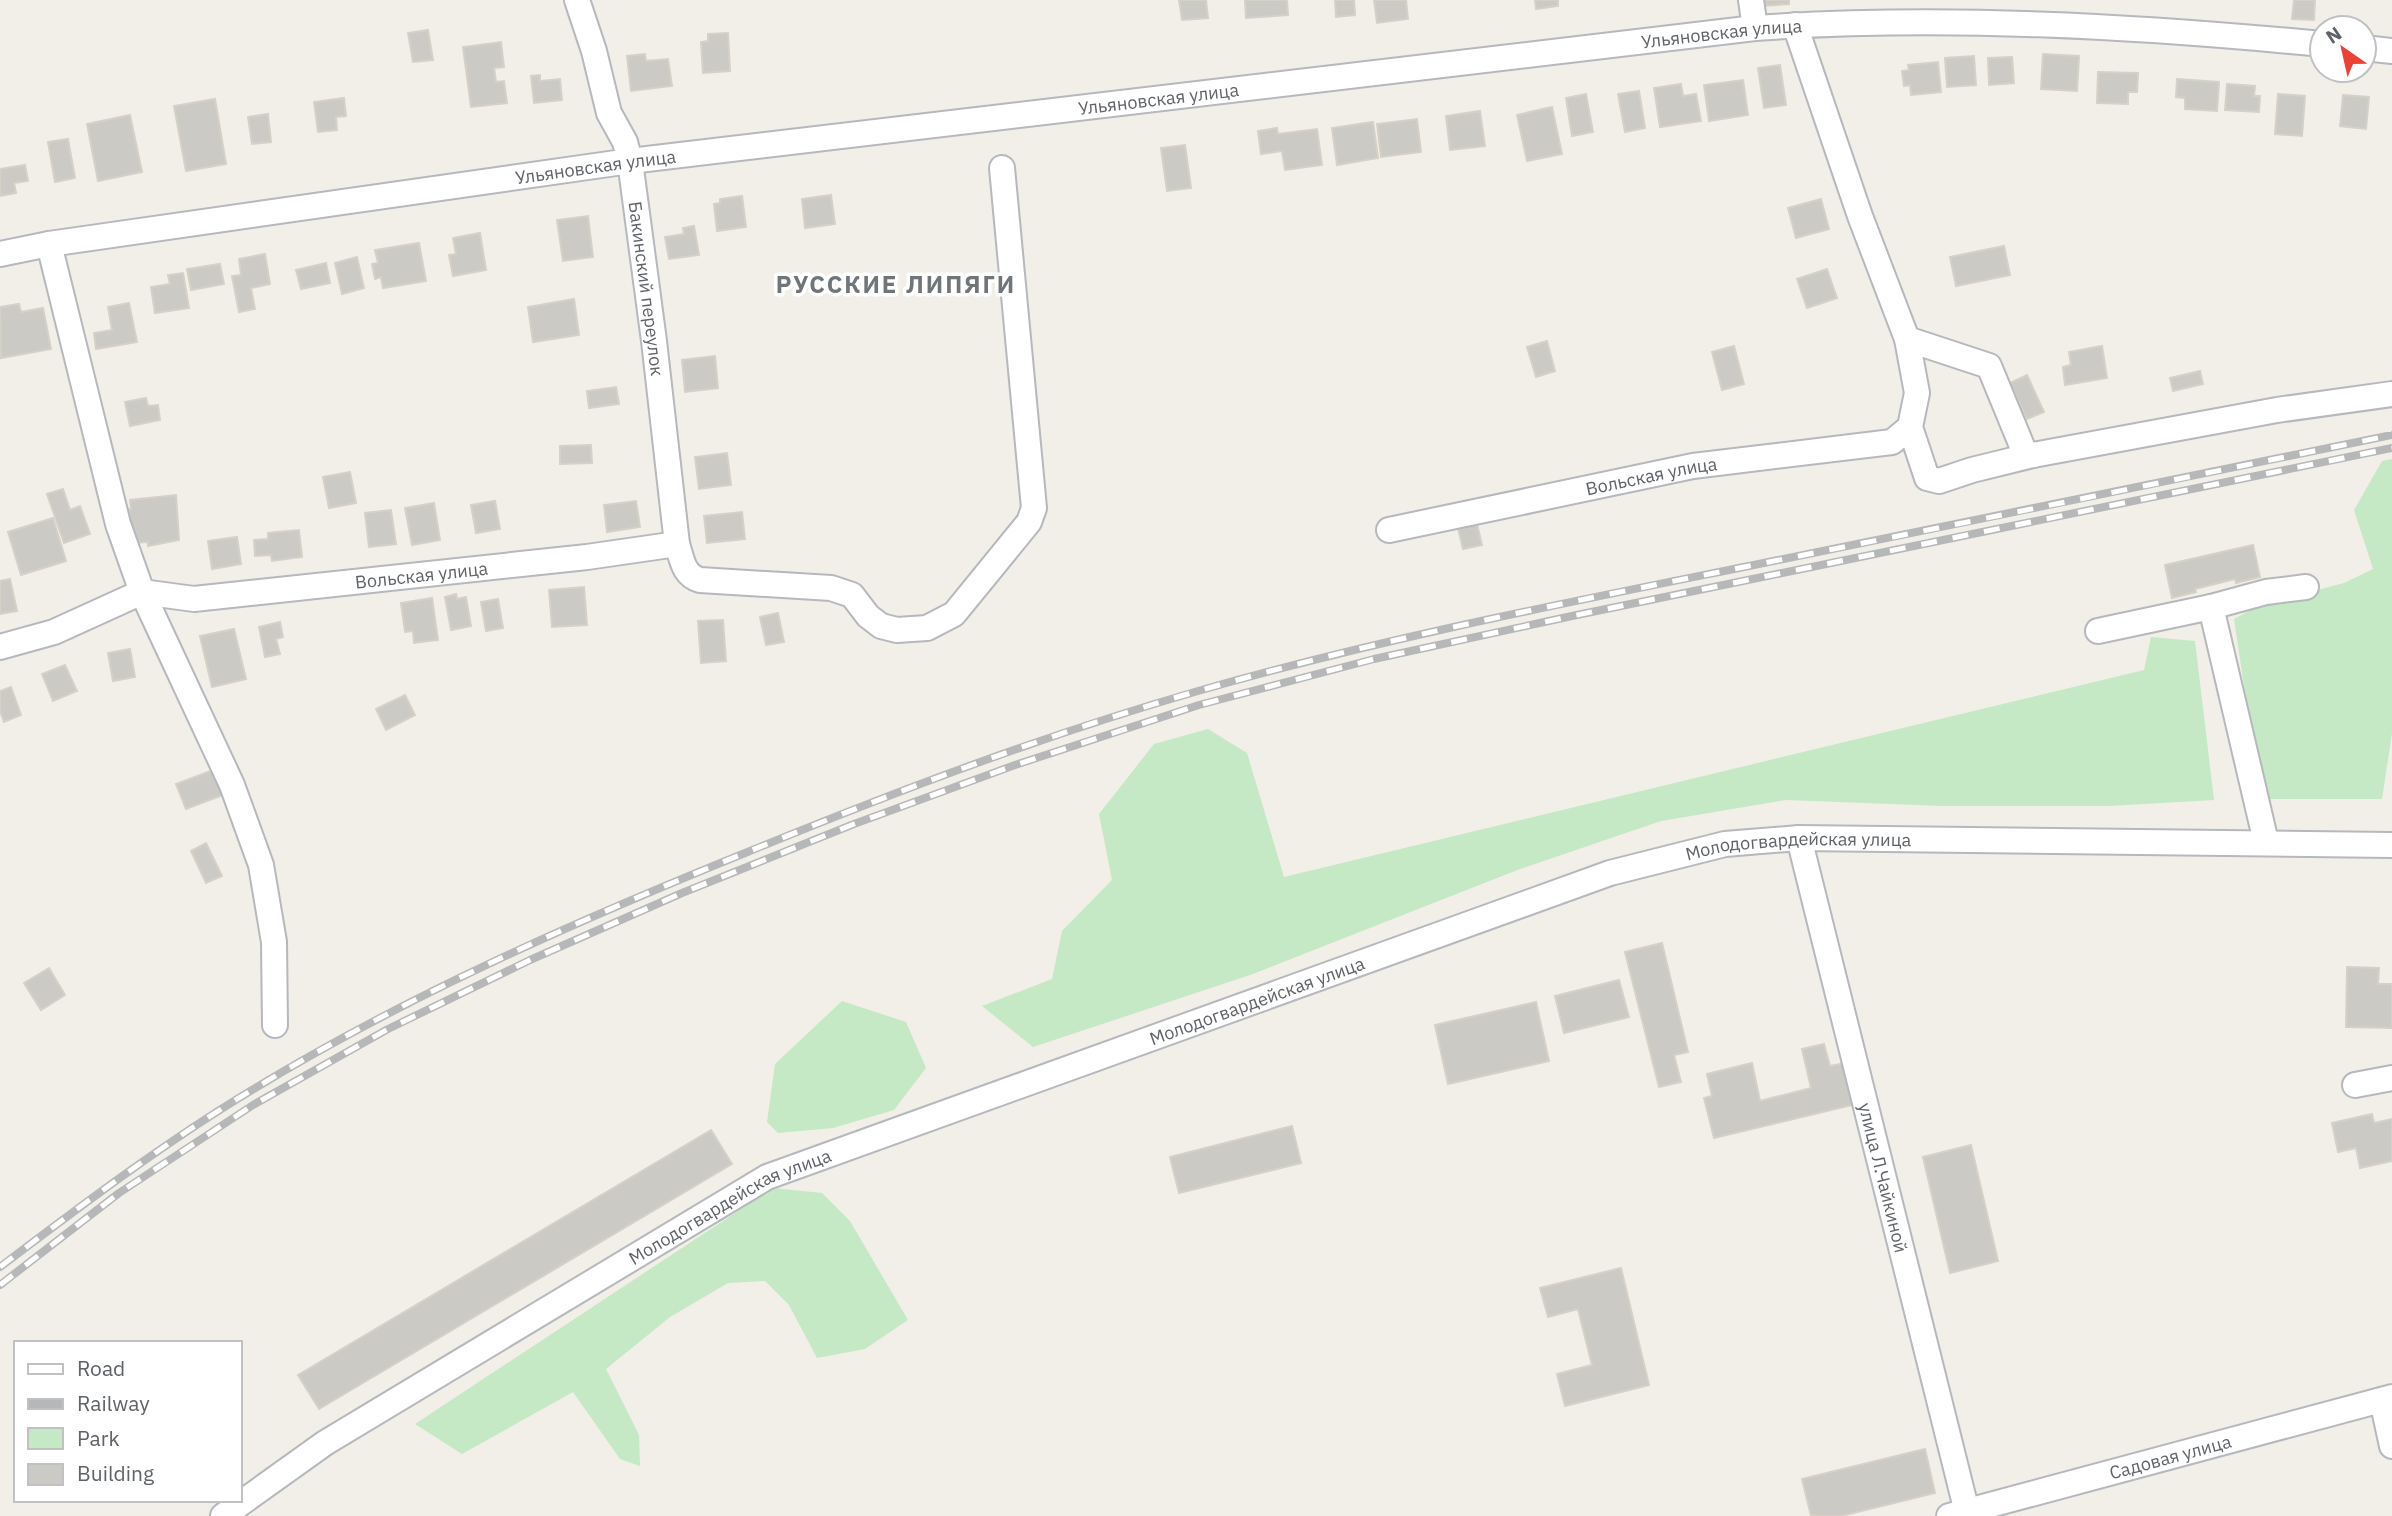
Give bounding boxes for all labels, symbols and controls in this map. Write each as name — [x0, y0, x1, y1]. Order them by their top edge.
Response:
street label: Ульяновская улица — [1640, 14, 1803, 53]
north arrow — [2308, 14, 2378, 84]
text: N — [2321, 21, 2346, 49]
street label: Ульяновская улица — [1077, 78, 1240, 119]
street label: Ульяновская улица — [514, 144, 677, 189]
street label: Бакинский переулок — [624, 200, 669, 377]
district label: РУССКИЕ ЛИПЯГИ — [776, 268, 1016, 300]
street label: Вольская улица — [1584, 452, 1719, 500]
street label: Вольская улица — [354, 556, 490, 593]
street label: Молодогвардейская улица — [1683, 826, 1912, 865]
street label: Молодогвардейская улица — [1146, 951, 1368, 1050]
street label: улица Л.Чайкиной — [1854, 1100, 1913, 1255]
street label: Молодогвардейская улица — [624, 1143, 834, 1269]
legend — [14, 1341, 242, 1502]
text: Road — [77, 1354, 125, 1382]
text: Railway — [77, 1389, 150, 1417]
text: Park — [77, 1424, 120, 1452]
street label: Садовая улица — [2107, 1429, 2234, 1484]
text: Building — [77, 1459, 154, 1487]

